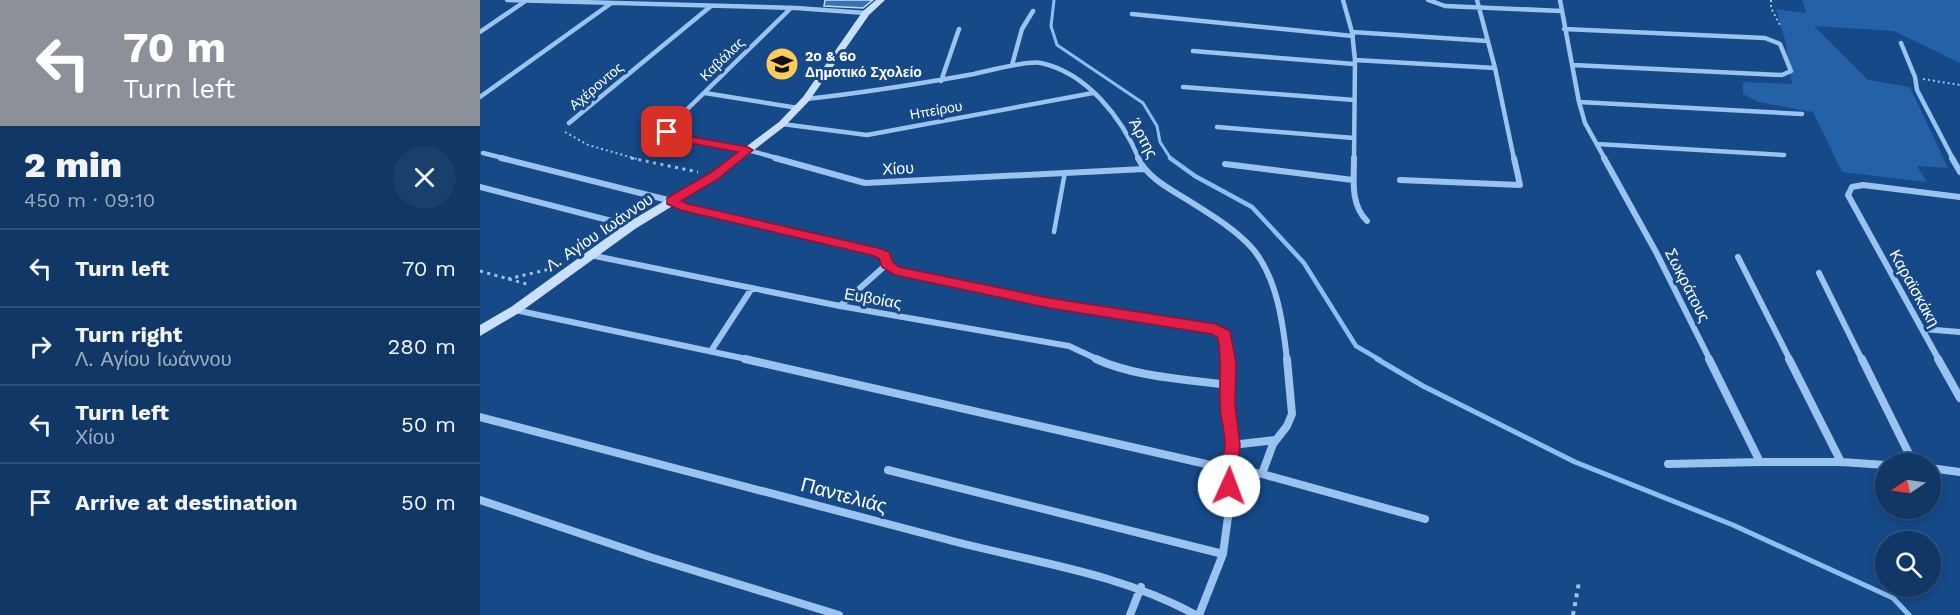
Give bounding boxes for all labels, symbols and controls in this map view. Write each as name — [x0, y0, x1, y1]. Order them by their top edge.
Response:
text: 70 m — [123, 23, 226, 72]
icon: left — [24, 24, 102, 102]
street label: Καβάλας — [697, 34, 748, 84]
school or university icon: 2ο & 6ο Δημοτικό Σχολείο — [764, 46, 800, 82]
place label: 2ο & 6ο Δημοτικό Σχολείο — [805, 48, 922, 80]
street label: Αχέροντος — [566, 59, 626, 113]
text: Turn left — [123, 73, 235, 105]
street label: Ηπείρου — [908, 98, 964, 122]
pin — [641, 106, 692, 157]
icon: arrive — [650, 115, 683, 148]
street label: Άρτης — [1125, 115, 1162, 162]
text: 2 min — [24, 144, 122, 186]
button: close — [393, 146, 456, 209]
street label: Χίου — [882, 158, 914, 179]
text: 450 m · 09:10 — [24, 188, 155, 212]
street label: Λ. Αγίου Ιωάννου — [542, 190, 657, 275]
street label: Σωκράτους — [1661, 245, 1714, 326]
street label: Καραϊσκάκη — [1886, 246, 1944, 330]
icon: left — [24, 252, 57, 285]
text: Turn left — [75, 256, 169, 281]
text: 70 m — [402, 256, 456, 281]
street label: Ευβοίας — [843, 284, 903, 313]
text: Turn right — [75, 322, 182, 347]
icon: right — [24, 330, 57, 363]
text: 280 m — [387, 334, 456, 359]
text: Λ. Αγίου Ιωάννου — [75, 347, 232, 371]
text: Turn left — [75, 400, 169, 425]
icon: left — [24, 408, 57, 441]
text: 50 m — [401, 412, 456, 437]
text: Χίου — [75, 425, 115, 449]
north arrow — [1875, 453, 1941, 519]
map controls — [1875, 453, 1941, 597]
position arrow — [1197, 454, 1261, 518]
street label: Παντελιάς — [798, 472, 890, 518]
icon: arrive — [24, 486, 57, 519]
text: Arrive at destination — [75, 490, 298, 515]
text: 50 m — [401, 490, 456, 515]
button: search — [1875, 531, 1941, 597]

